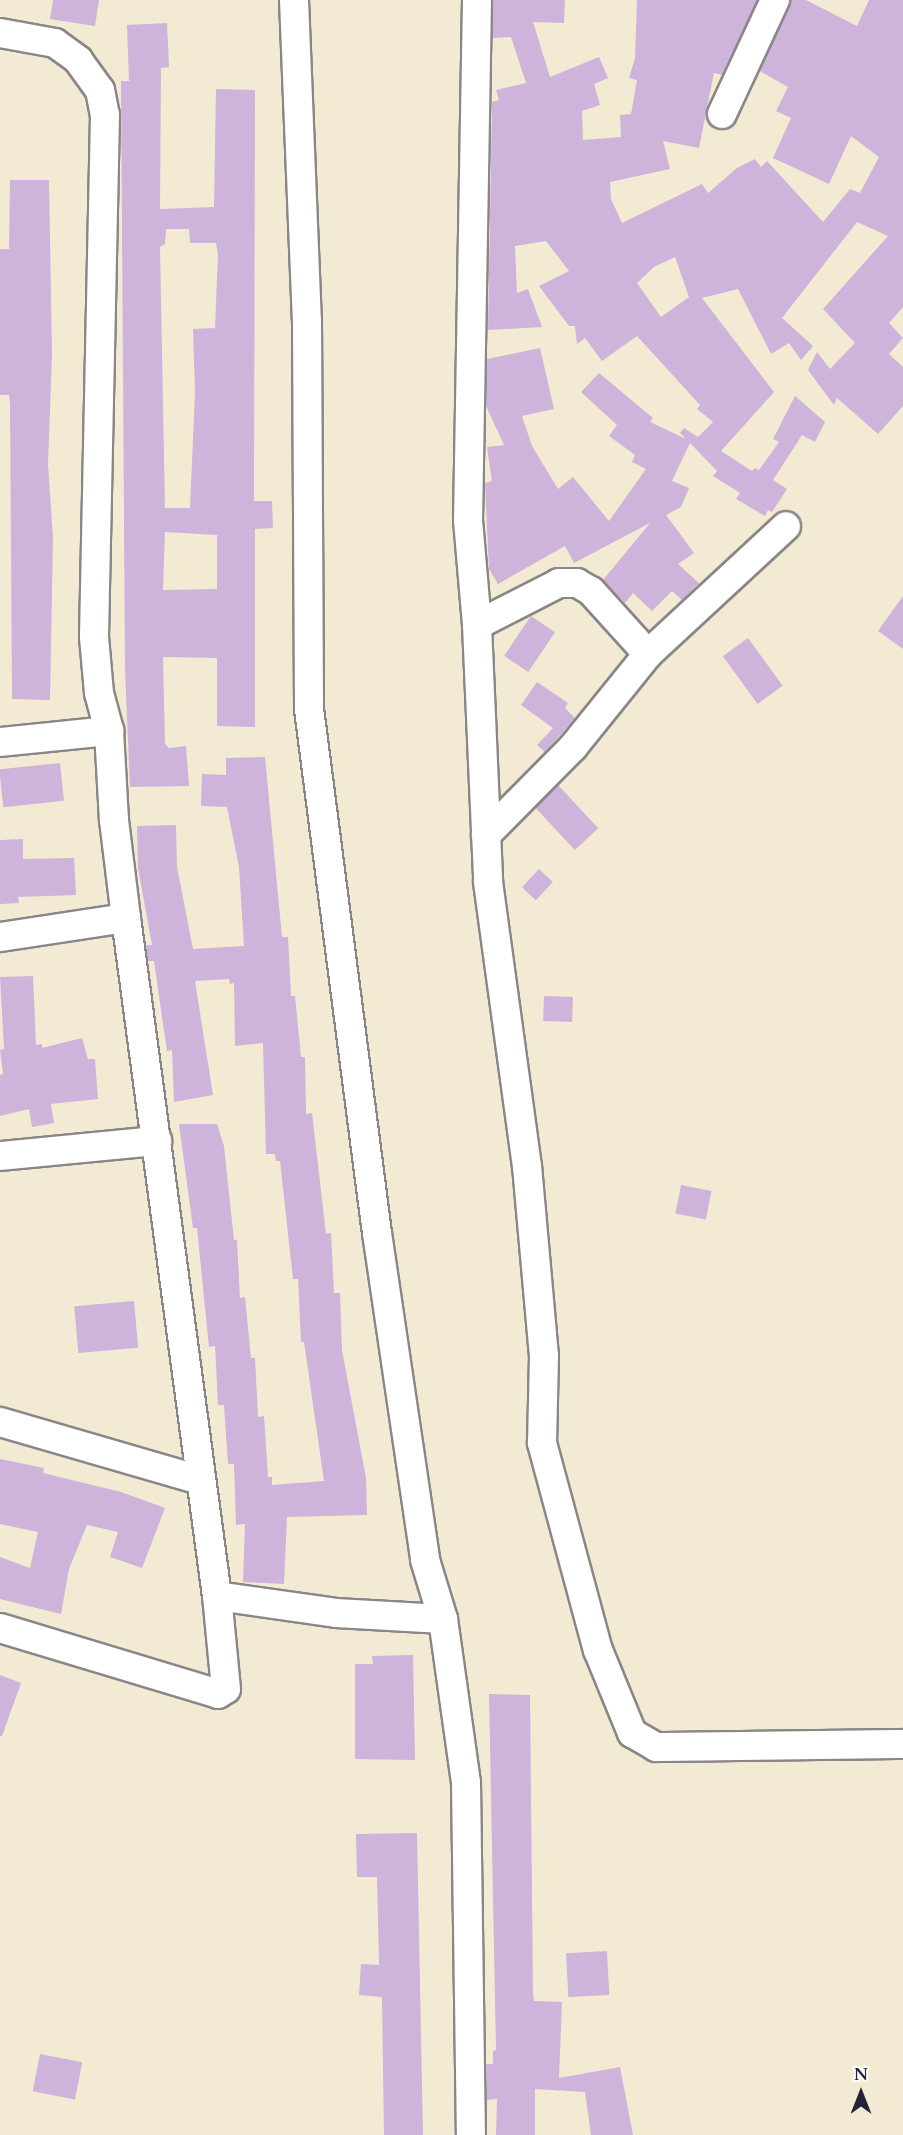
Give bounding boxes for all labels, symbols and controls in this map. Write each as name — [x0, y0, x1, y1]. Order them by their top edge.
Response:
north arrow — [831, 2063, 891, 2123]
text: N — [854, 2064, 868, 2086]

